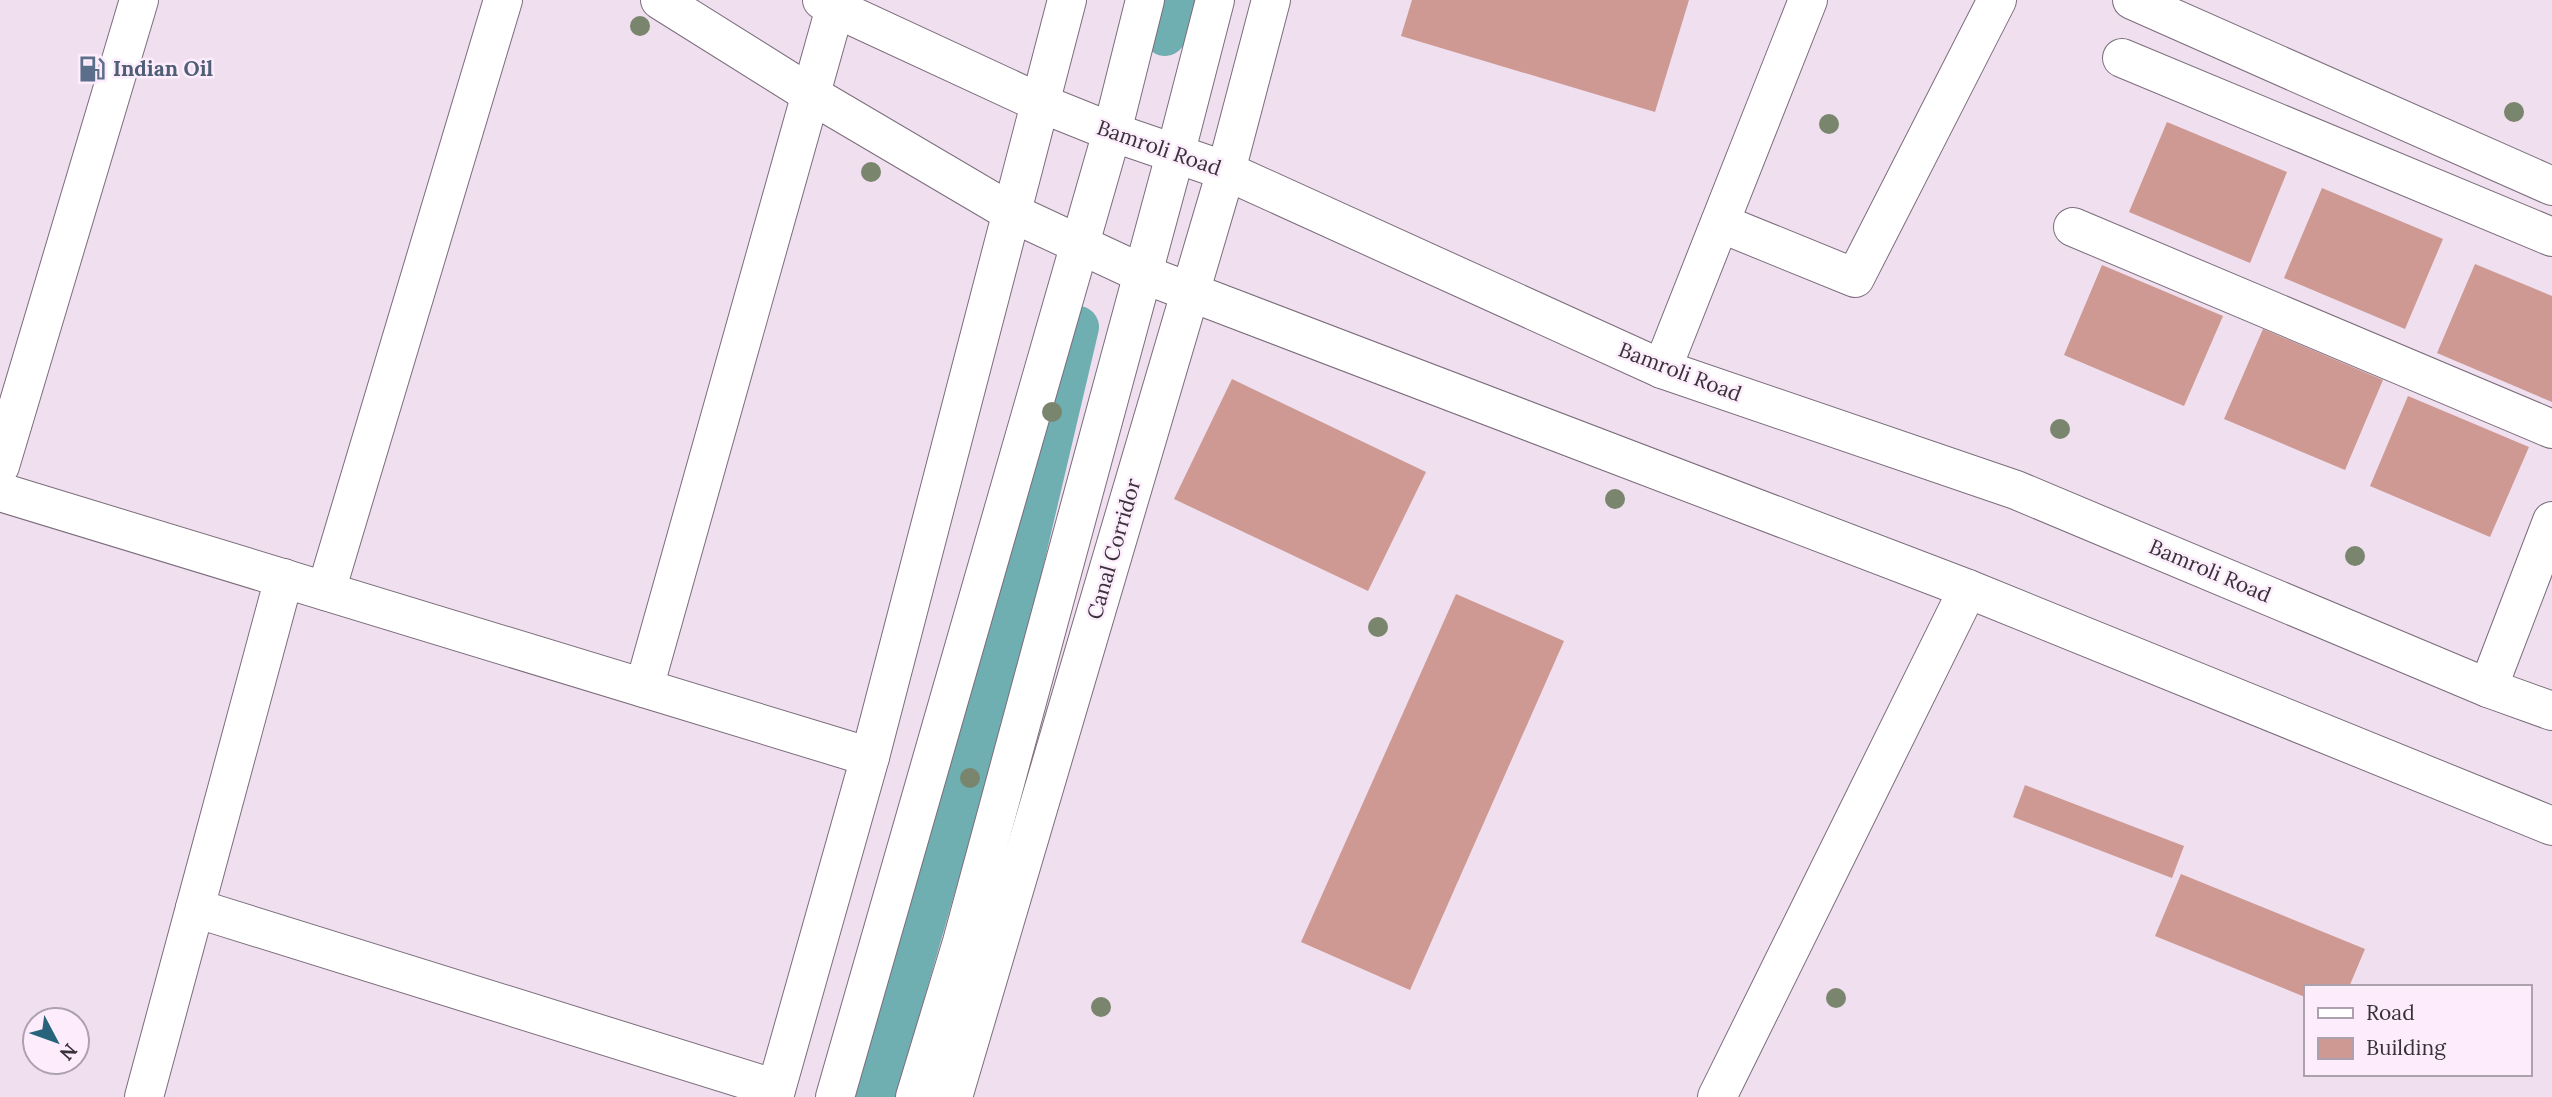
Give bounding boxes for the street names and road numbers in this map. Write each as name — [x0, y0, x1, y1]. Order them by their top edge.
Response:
street label: Bamroli Road — [1093, 114, 1225, 181]
street label: Bamroli Road — [1615, 336, 1746, 407]
street label: Canal Corridor — [1081, 475, 1147, 622]
street label: Bamroli Road — [2145, 533, 2275, 608]

